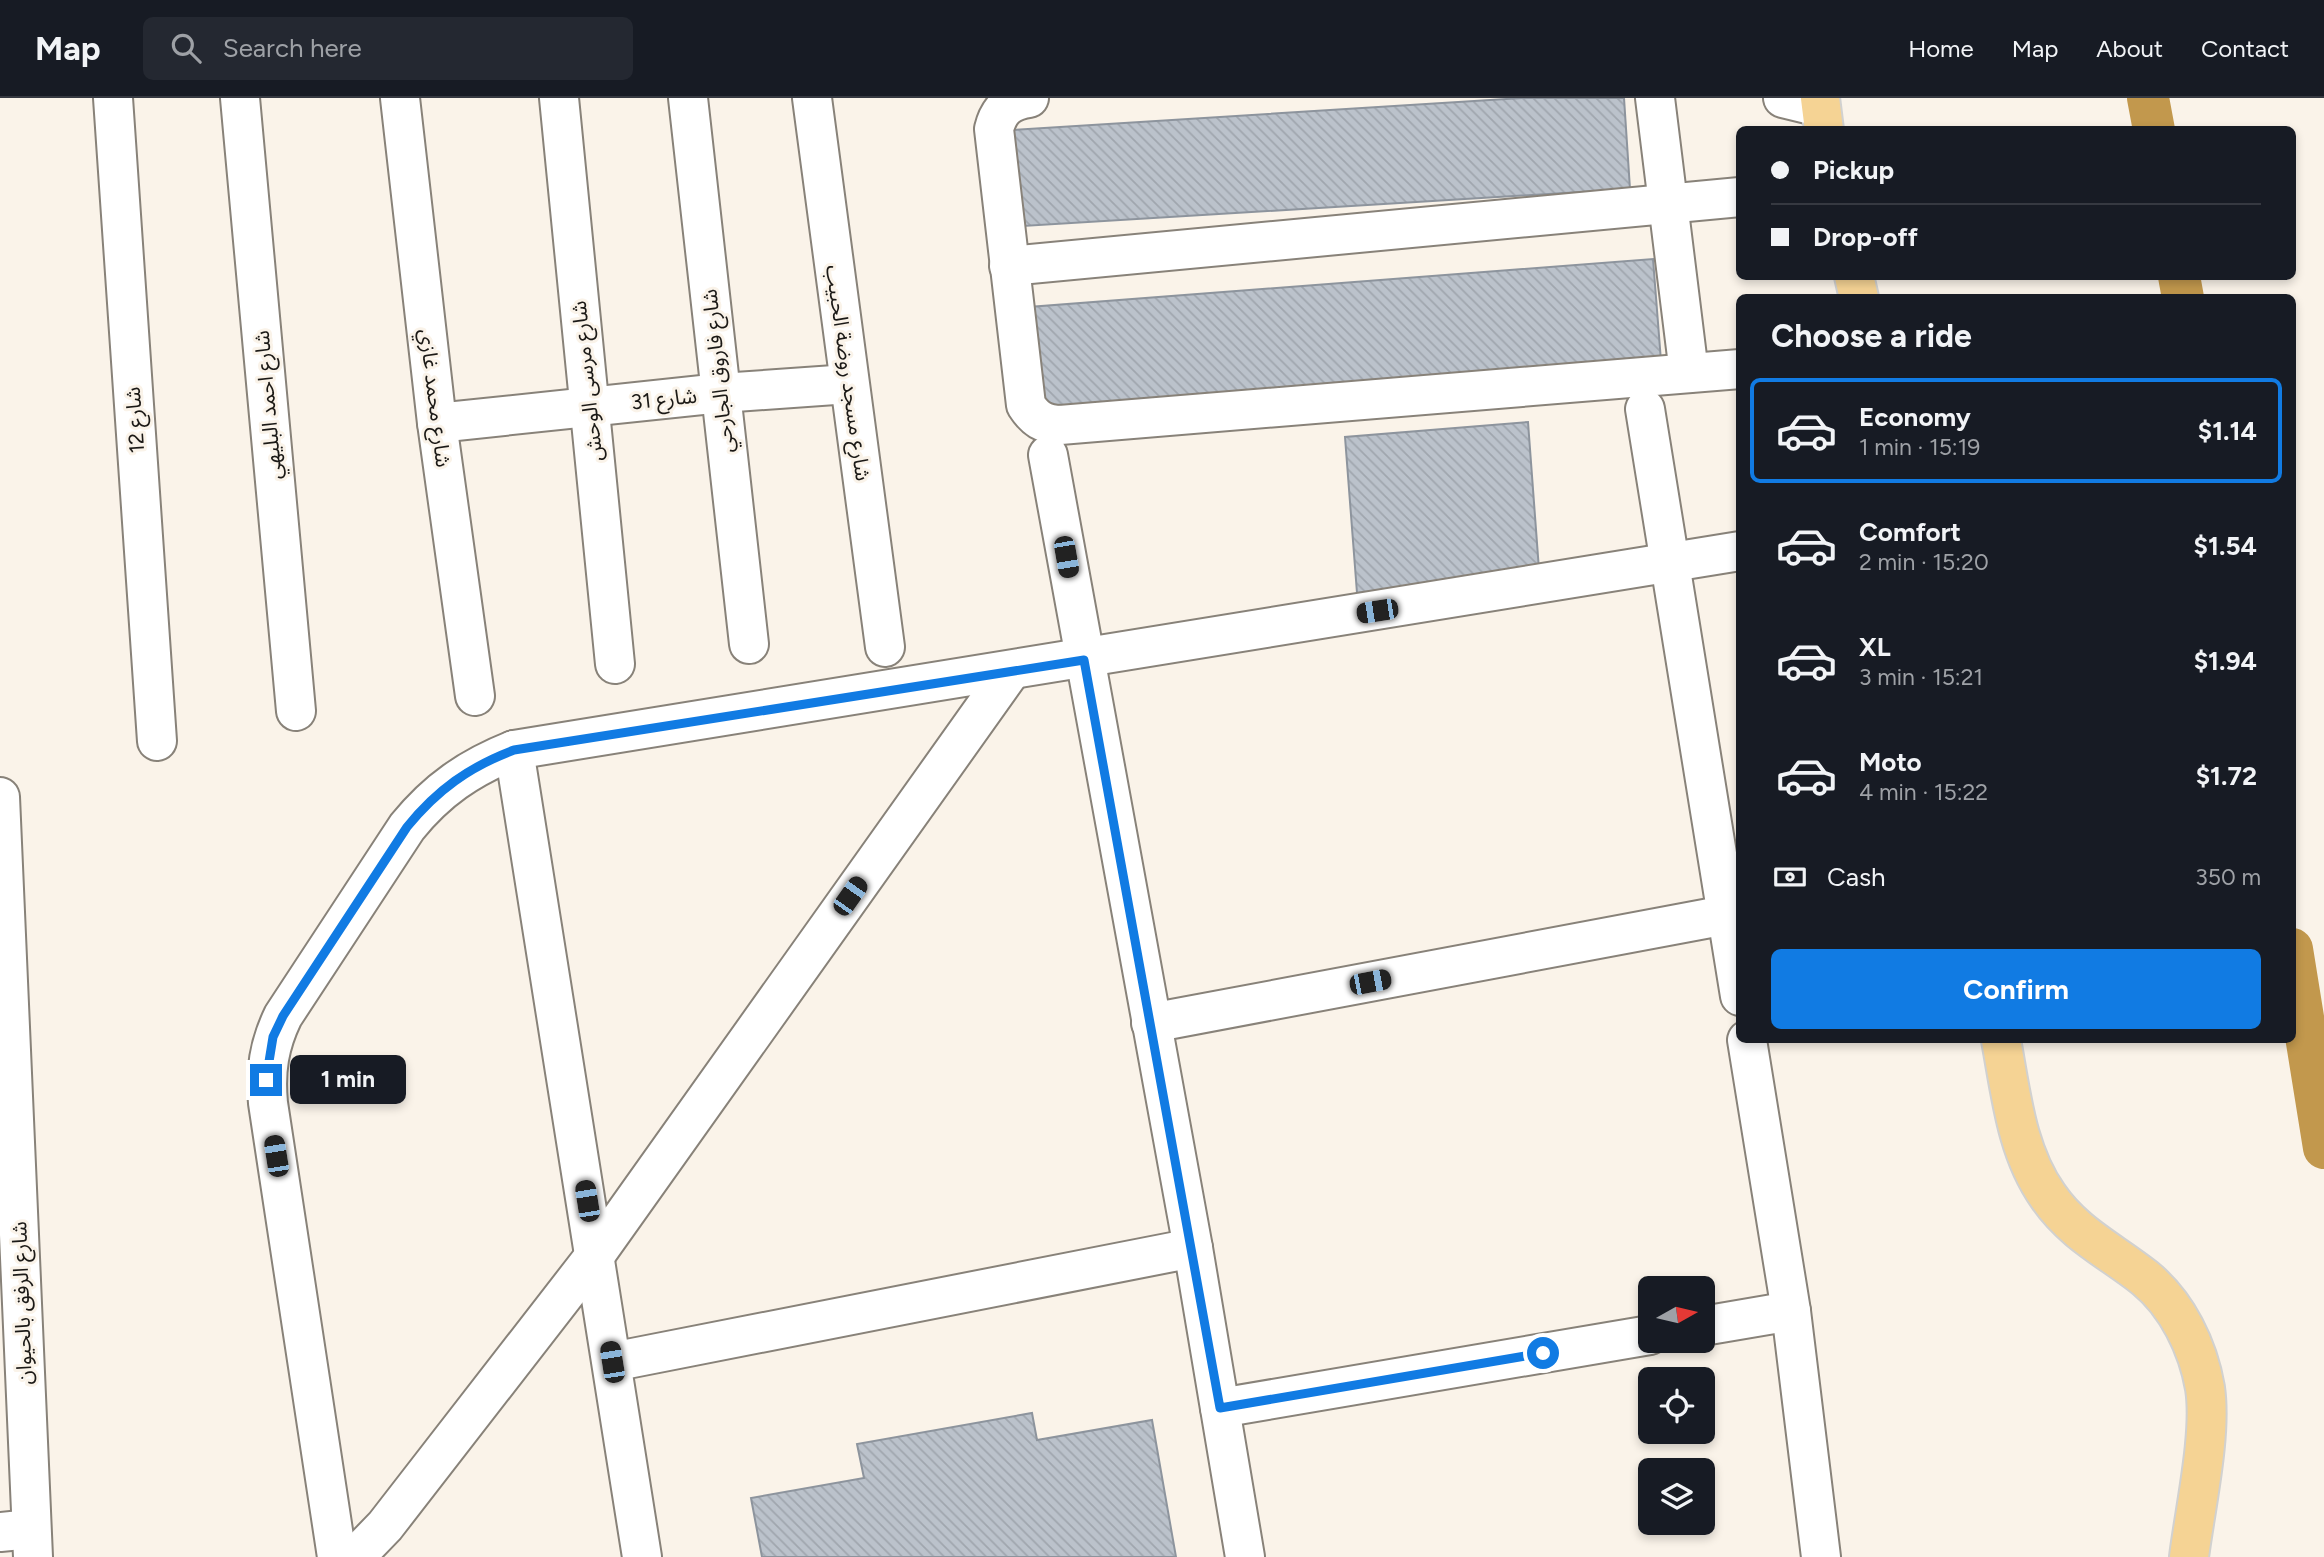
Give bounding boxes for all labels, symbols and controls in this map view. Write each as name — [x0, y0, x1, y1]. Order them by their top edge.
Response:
search box — [143, 17, 633, 80]
text: Map — [35, 29, 101, 68]
icon: search — [167, 29, 205, 67]
text: Search here — [223, 32, 362, 64]
text: Home — [1908, 34, 1974, 63]
text: Map — [2012, 34, 2058, 63]
text: About — [2096, 34, 2163, 63]
text: Contact — [2201, 34, 2289, 63]
text: Pickup — [1813, 154, 1894, 186]
text: Drop-off — [1813, 221, 1918, 253]
street label: شارع مسجد روضة الحبيب — [818, 263, 876, 483]
street label: شارع فاروق الجارحي — [696, 287, 742, 454]
street label: شارع مرسى الوحش — [566, 299, 610, 463]
text: Choose a ride — [1771, 317, 1972, 355]
street label: شارع محمد غازي — [411, 327, 456, 469]
street label: شارع احمد البليهي — [249, 329, 290, 481]
street label: شارع 31 — [630, 383, 699, 417]
street label: شارع 12 — [120, 386, 152, 454]
icon: car — [1775, 399, 1838, 462]
text: Economy — [1859, 401, 1971, 433]
text: $1.14 — [2198, 415, 2257, 447]
text: 1 min · 15:19 — [1859, 433, 1980, 461]
icon: car — [1775, 514, 1838, 577]
text: Comfort — [1859, 516, 1961, 548]
text: $1.54 — [2194, 530, 2257, 562]
car — [1053, 534, 1080, 580]
text: 2 min · 15:20 — [1859, 548, 1989, 576]
car — [1355, 597, 1400, 625]
icon: car — [1775, 629, 1838, 692]
text: XL — [1859, 631, 1891, 663]
text: $1.94 — [2194, 645, 2257, 677]
text: 3 min · 15:21 — [1859, 663, 1983, 691]
icon: car — [1775, 744, 1838, 807]
text: Moto — [1859, 746, 1922, 778]
text: $1.72 — [2196, 760, 2257, 792]
text: 4 min · 15:22 — [1859, 778, 1988, 806]
icon: cash — [1771, 858, 1809, 896]
text: Cash — [1827, 861, 1886, 893]
text: 350 m — [2195, 863, 2261, 891]
car — [830, 873, 871, 919]
button: Confirm — [1771, 949, 2261, 1029]
car — [1348, 968, 1393, 996]
callout: 1 min — [290, 1056, 406, 1104]
route end — [250, 1064, 282, 1096]
text: 1 min — [321, 1065, 375, 1093]
car — [263, 1134, 290, 1178]
car — [574, 1179, 601, 1223]
street label: شارع الرفق بالحيوان — [6, 1221, 40, 1385]
north arrow — [1638, 1276, 1715, 1353]
map controls — [1638, 1276, 1715, 1535]
route start — [1527, 1337, 1559, 1369]
car — [599, 1340, 626, 1384]
button: locate — [1638, 1367, 1715, 1444]
button: layers — [1638, 1458, 1715, 1535]

